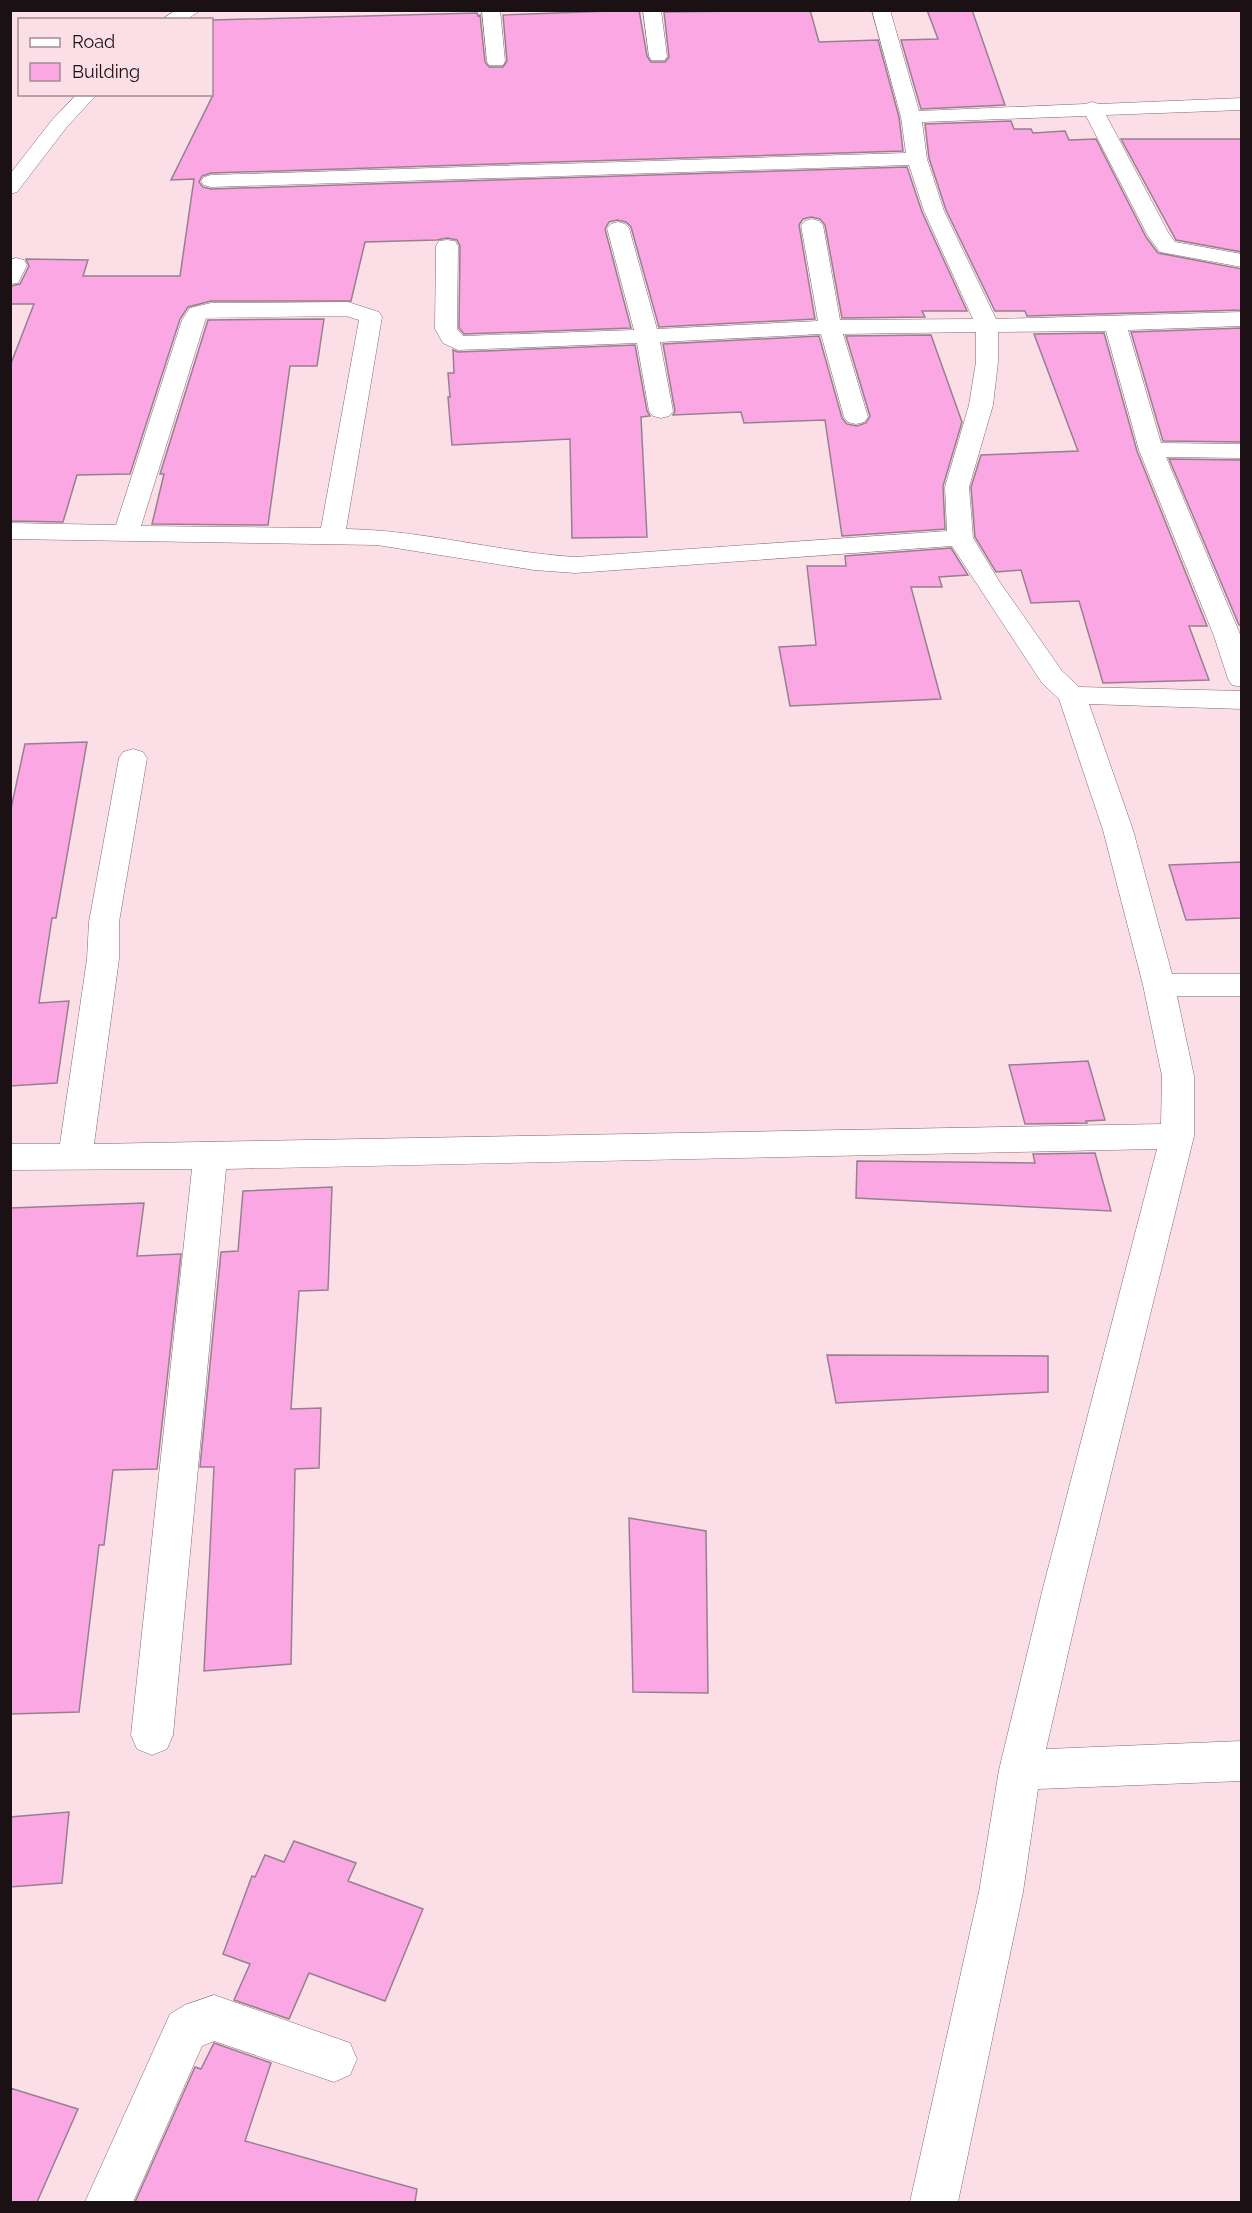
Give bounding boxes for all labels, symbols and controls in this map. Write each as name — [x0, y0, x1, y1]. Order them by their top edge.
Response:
legend — [18, 18, 213, 96]
text: Road — [72, 31, 115, 52]
text: Building — [72, 61, 140, 82]

